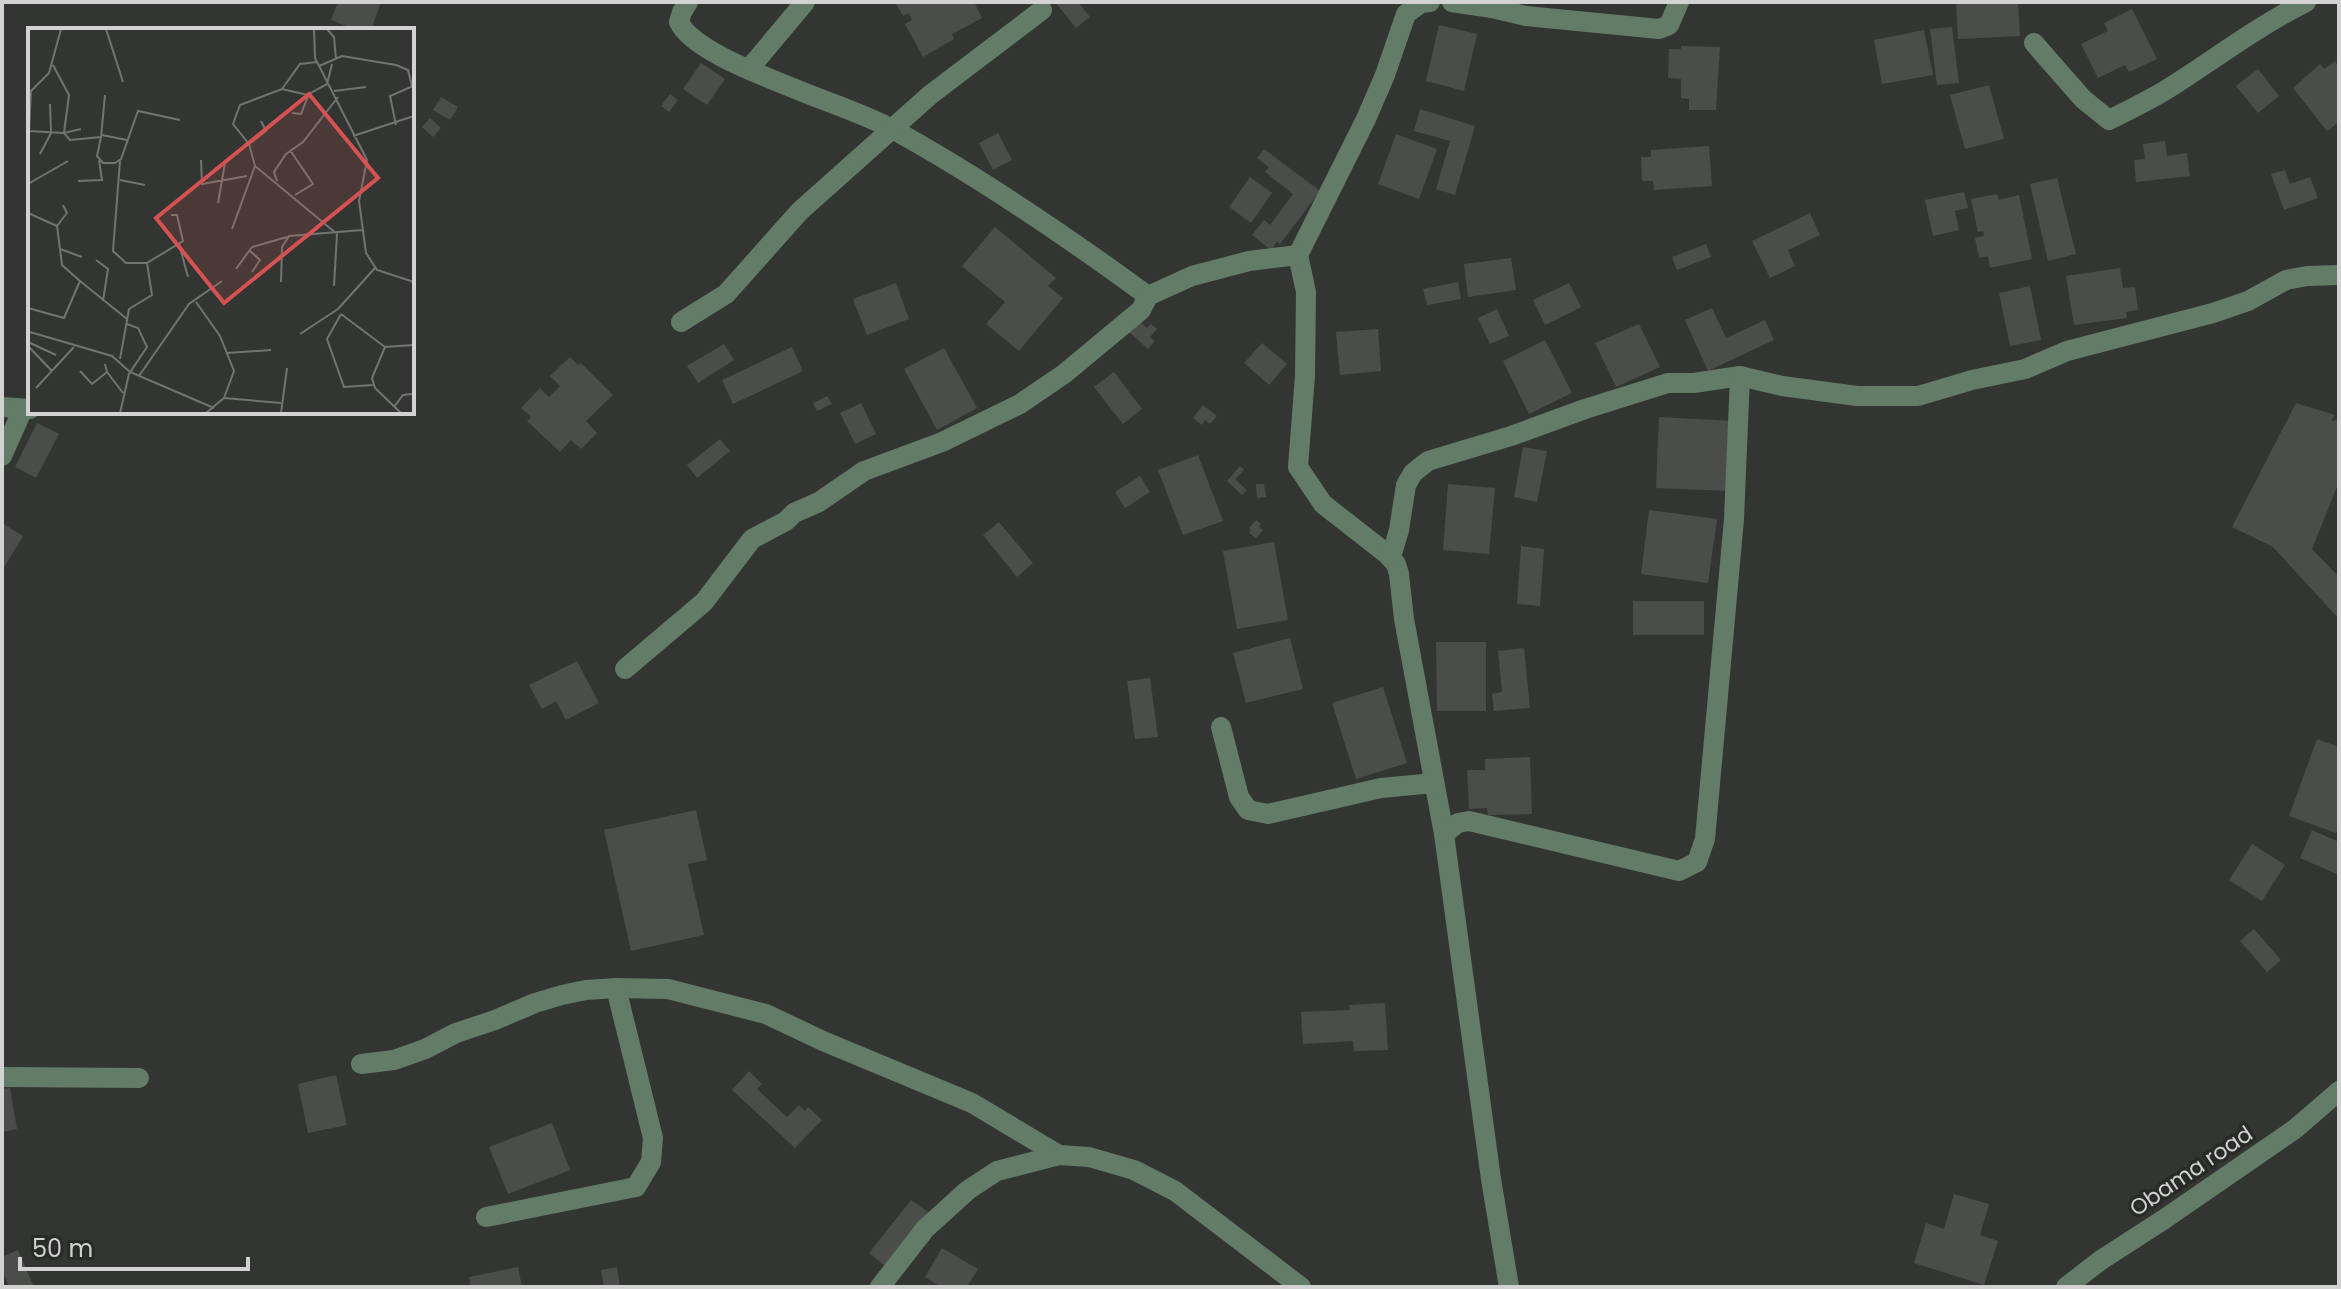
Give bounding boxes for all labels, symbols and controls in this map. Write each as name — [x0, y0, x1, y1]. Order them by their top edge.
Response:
inset map — [28, 28, 414, 414]
street label: Obama road — [2123, 1118, 2259, 1224]
scale bar — [20, 1221, 248, 1271]
text: 50 m — [32, 1232, 93, 1265]

